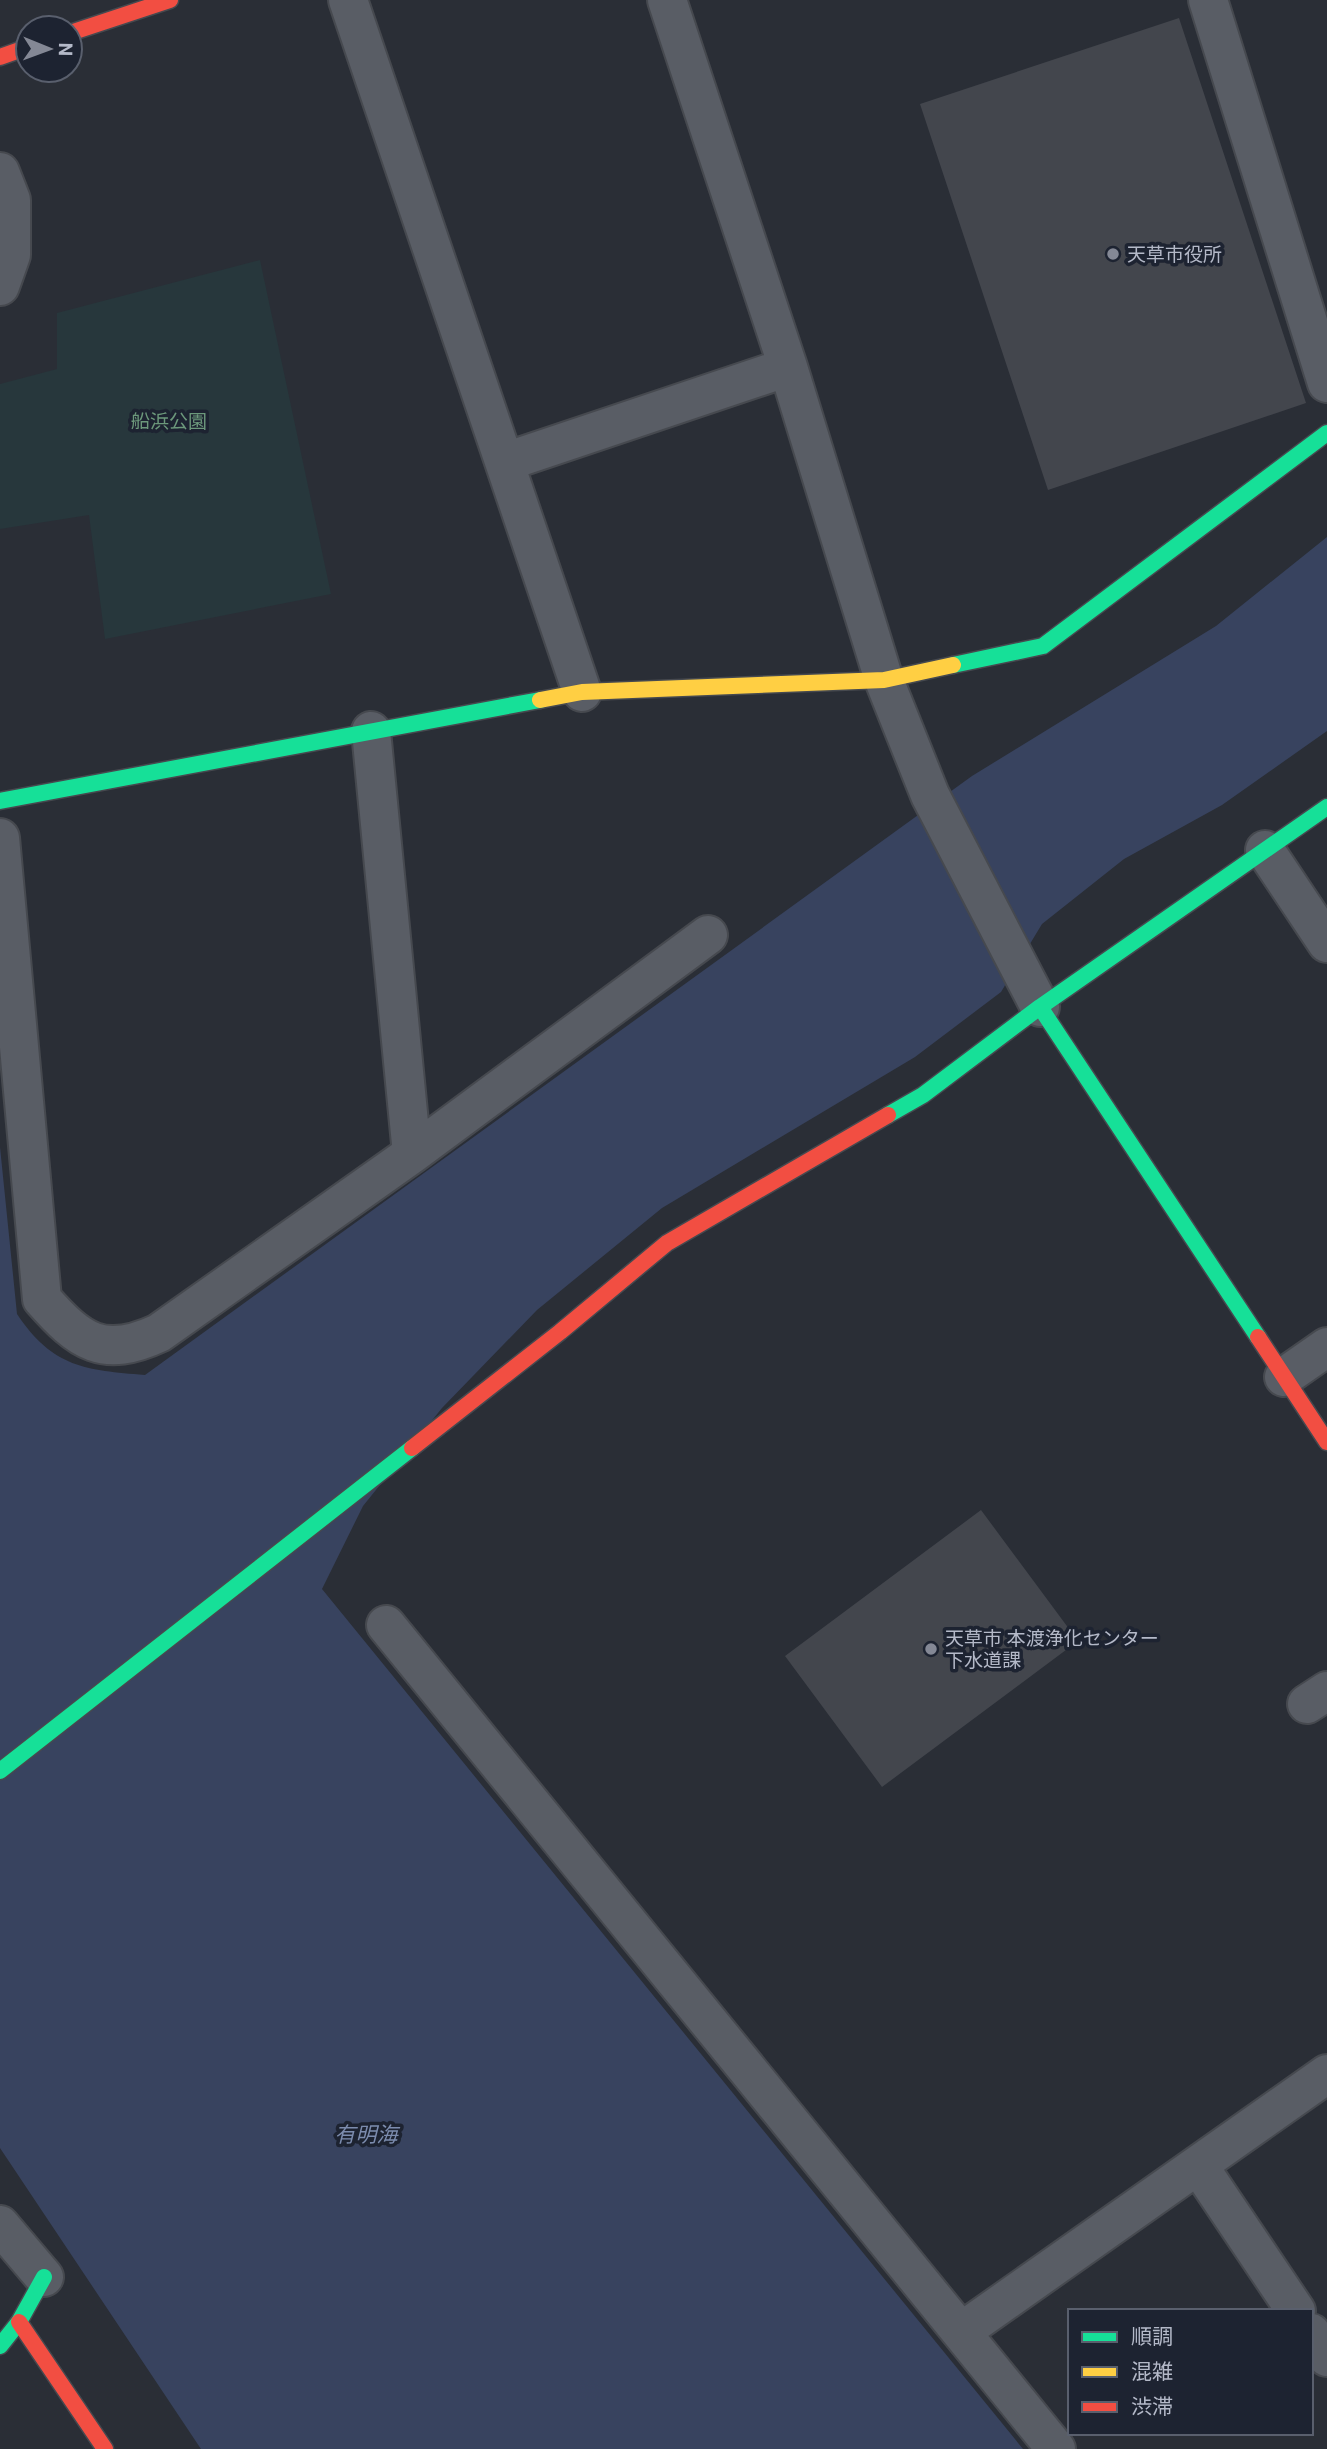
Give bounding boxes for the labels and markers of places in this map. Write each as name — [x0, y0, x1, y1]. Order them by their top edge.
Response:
place label: 天草市役所 — [1127, 243, 1222, 266]
marker: 天草市役所 — [1105, 246, 1121, 262]
place label: 天草市 本渡浄化センター 下水道課 — [945, 1627, 1159, 1672]
marker: 天草市 本渡浄化センター 下水道課 — [923, 1641, 939, 1657]

